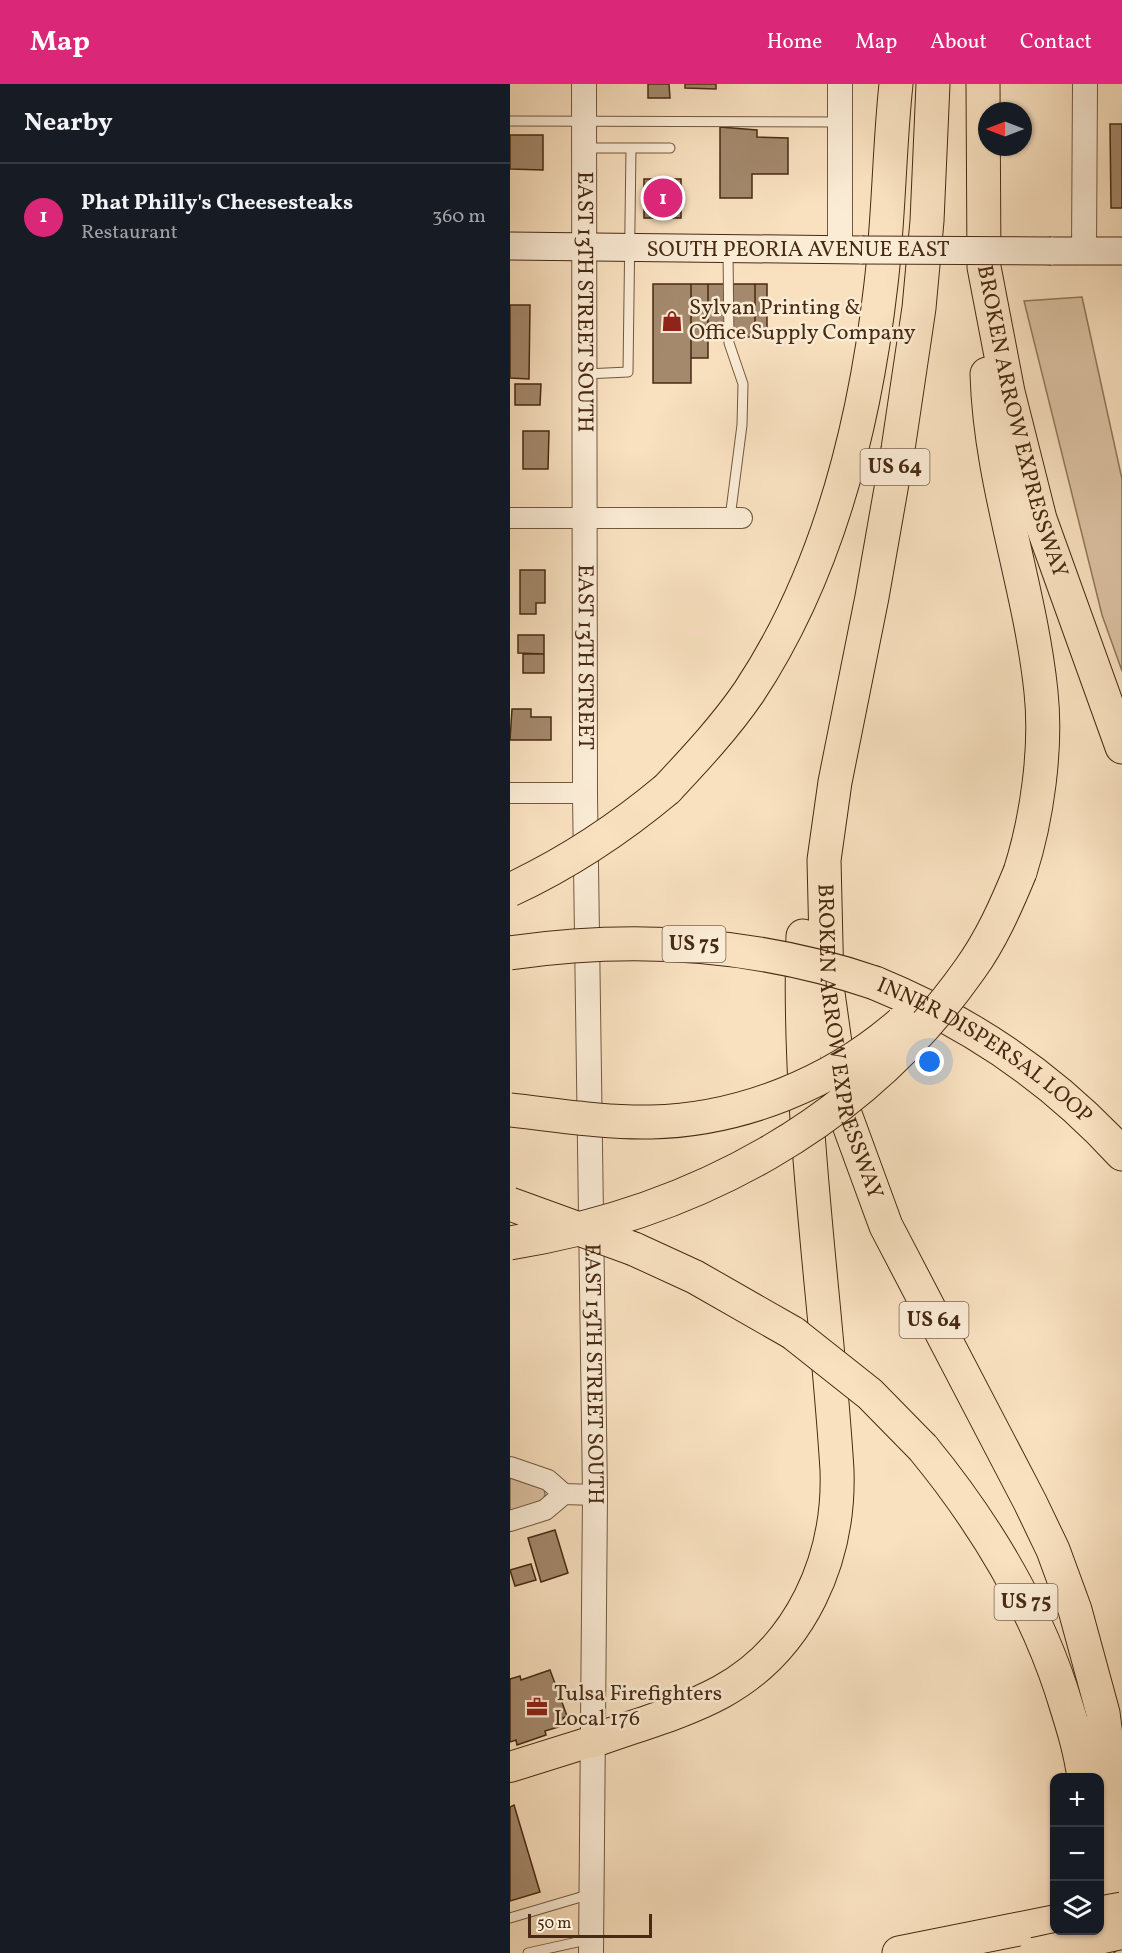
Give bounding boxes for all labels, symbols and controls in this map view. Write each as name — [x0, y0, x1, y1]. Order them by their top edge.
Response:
text: Map — [30, 23, 90, 62]
text: Home — [767, 28, 822, 57]
text: Map — [855, 28, 897, 57]
text: About — [930, 28, 987, 57]
text: Contact — [1020, 28, 1092, 57]
north arrow — [978, 102, 1032, 156]
text: Nearby — [24, 105, 113, 141]
street label: EAST 13TH STREET SOUTH — [569, 171, 600, 433]
pin: 1 — [644, 176, 682, 220]
text: Phat Philly's Cheesesteaks — [81, 188, 353, 219]
text: 1 — [39, 203, 48, 231]
text: 360 m — [432, 203, 486, 231]
text: Restaurant — [81, 219, 178, 247]
street label: SOUTH PEORIA AVENUE EAST — [646, 235, 950, 266]
street label: BROKEN ARROW EXPRESSWAY — [968, 262, 1075, 582]
place label: Sylvan Printing & Office Supply Company — [689, 293, 916, 349]
shop icon: Sylvan Printing & Office Supply Company — [660, 309, 684, 333]
road number: US 64 — [860, 449, 930, 485]
street label: EAST 13TH STREET — [569, 564, 600, 750]
street label: BROKEN ARROW EXPRESSWAY — [809, 883, 890, 1204]
road number: US 75 — [662, 926, 726, 962]
street label: INNER DISPERSAL LOOP — [872, 970, 1099, 1131]
your location — [915, 1047, 944, 1076]
street label: EAST 13TH STREET SOUTH — [576, 1243, 611, 1505]
road number: US 64 — [900, 1302, 968, 1338]
road number: US 75 — [994, 1584, 1058, 1620]
place label: Tulsa Firefighters Local 176 — [554, 1679, 722, 1735]
office icon: Tulsa Firefighters Local 176 — [525, 1695, 549, 1719]
map controls — [1050, 1773, 1104, 1935]
button: + — [1050, 1773, 1104, 1827]
button: − — [1050, 1827, 1104, 1881]
button: layers — [1050, 1881, 1104, 1935]
scale bar — [528, 1911, 652, 1938]
text: 50 m — [537, 1913, 571, 1935]

